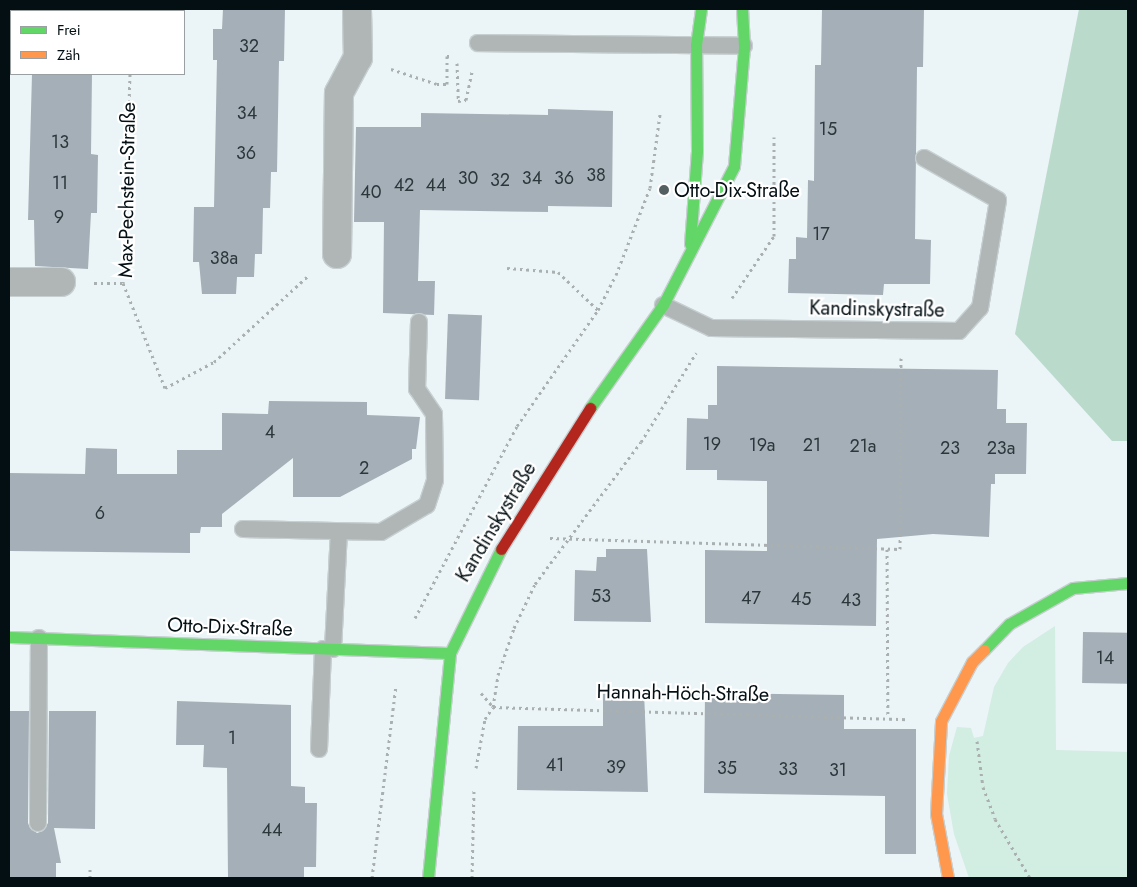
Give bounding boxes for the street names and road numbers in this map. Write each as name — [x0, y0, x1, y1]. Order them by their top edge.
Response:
street label: Max-Pechstein-Straße — [113, 102, 141, 278]
street label: Kandinskystraße — [809, 296, 945, 322]
street label: Kandinskystraße — [451, 458, 541, 586]
street label: Otto-Dix-Straße — [167, 613, 293, 641]
street label: Hannah-Höch-Straße — [597, 679, 769, 707]

